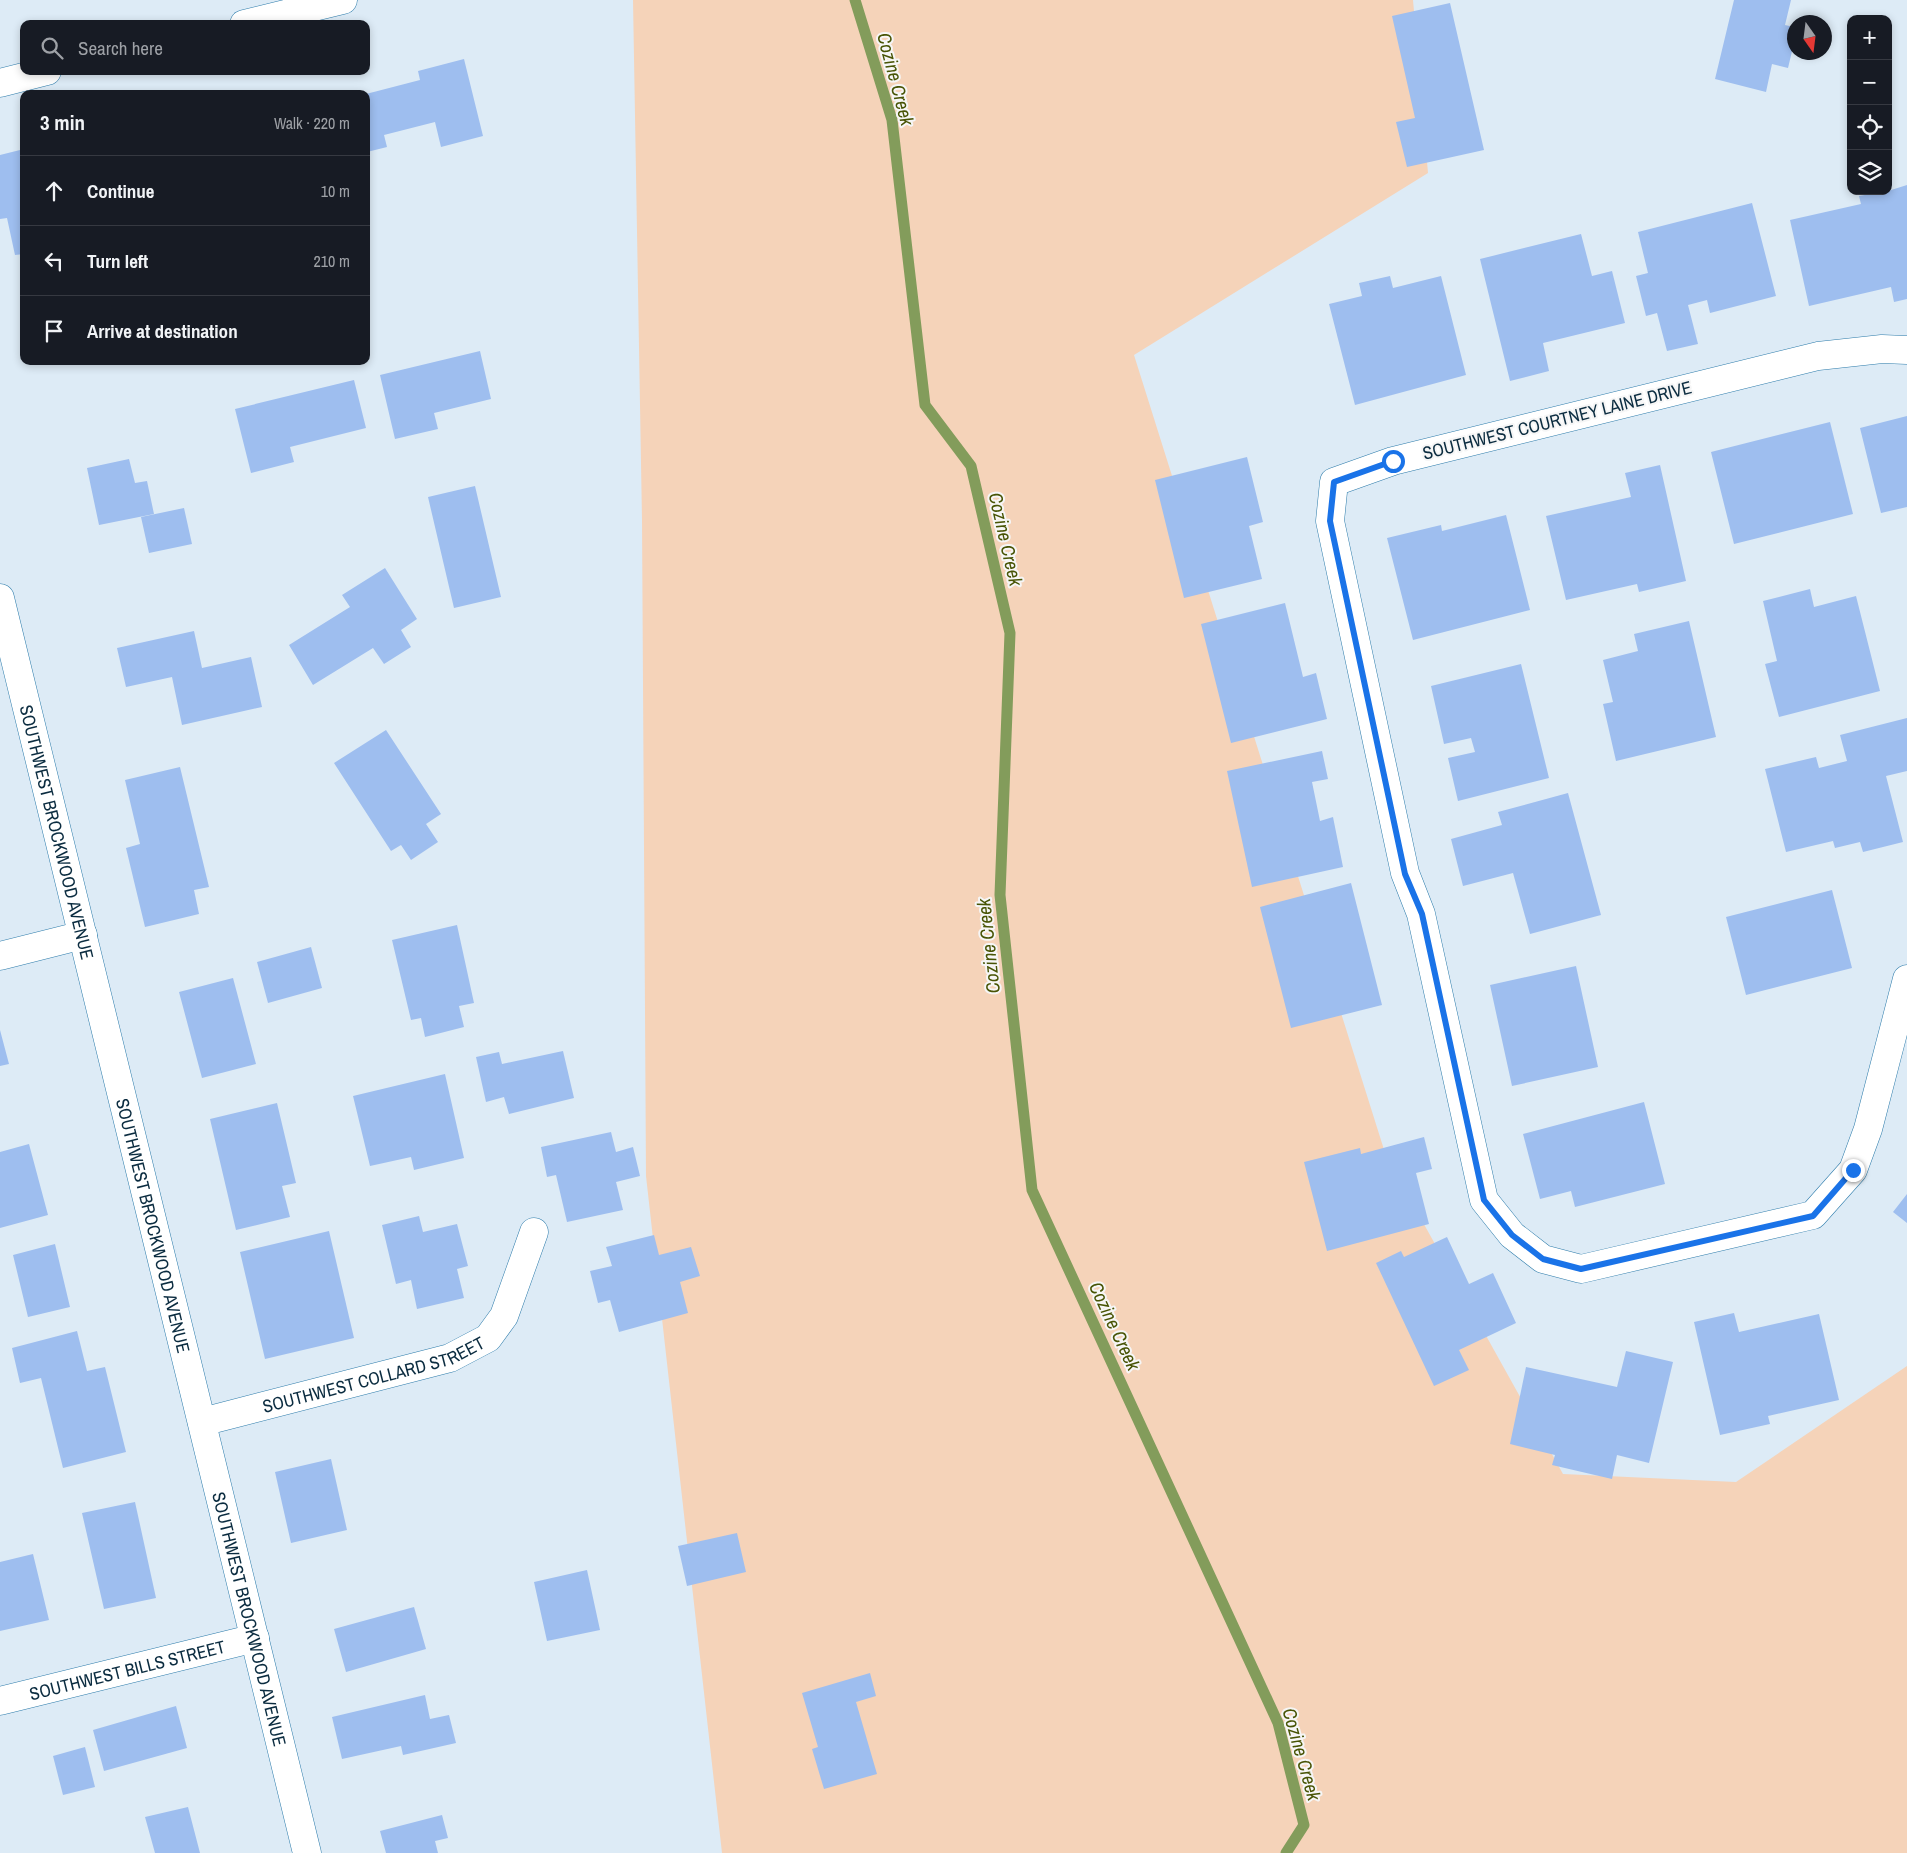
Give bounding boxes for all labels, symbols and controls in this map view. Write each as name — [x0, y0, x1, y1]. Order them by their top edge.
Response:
north arrow — [1787, 15, 1832, 60]
map controls — [1847, 15, 1892, 195]
button: + — [1847, 15, 1892, 60]
search box — [20, 20, 370, 75]
water label: Cozine Creek — [871, 30, 921, 130]
icon: search — [38, 34, 66, 62]
text: Search here — [78, 35, 163, 61]
button: − — [1847, 60, 1892, 105]
button: locate — [1847, 105, 1892, 150]
text: 3 min — [40, 108, 85, 137]
text: Walk · 220 m — [274, 112, 350, 134]
button: layers — [1847, 150, 1892, 195]
icon: ahead — [40, 177, 68, 205]
text: Continue — [87, 178, 155, 204]
text: 10 m — [321, 180, 350, 202]
icon: left — [40, 247, 68, 275]
text: Turn left — [87, 248, 148, 274]
text: 210 m — [314, 250, 350, 272]
icon: arrive — [40, 317, 68, 345]
text: Arrive at destination — [87, 318, 238, 344]
street label: SOUTHWEST COURTNEY LAINE DRIVE — [1420, 374, 1694, 466]
route start — [1382, 450, 1405, 473]
water label: Cozine Creek — [983, 490, 1030, 590]
street label: SOUTHWEST BROCKWOOD AVENUE — [14, 702, 100, 962]
water label: Cozine Creek — [970, 896, 1006, 995]
street label: SOUTHWEST BROCKWOOD AVENUE — [110, 1096, 197, 1355]
route end — [1842, 1159, 1865, 1182]
water label: Cozine Creek — [1083, 1277, 1147, 1376]
street label: SOUTHWEST COLLARD STREET — [260, 1330, 489, 1418]
street label: SOUTHWEST BROCKWOOD AVENUE — [207, 1489, 293, 1749]
street label: SOUTHWEST BILLS STREET — [27, 1633, 228, 1706]
water label: Cozine Creek — [1276, 1705, 1328, 1805]

